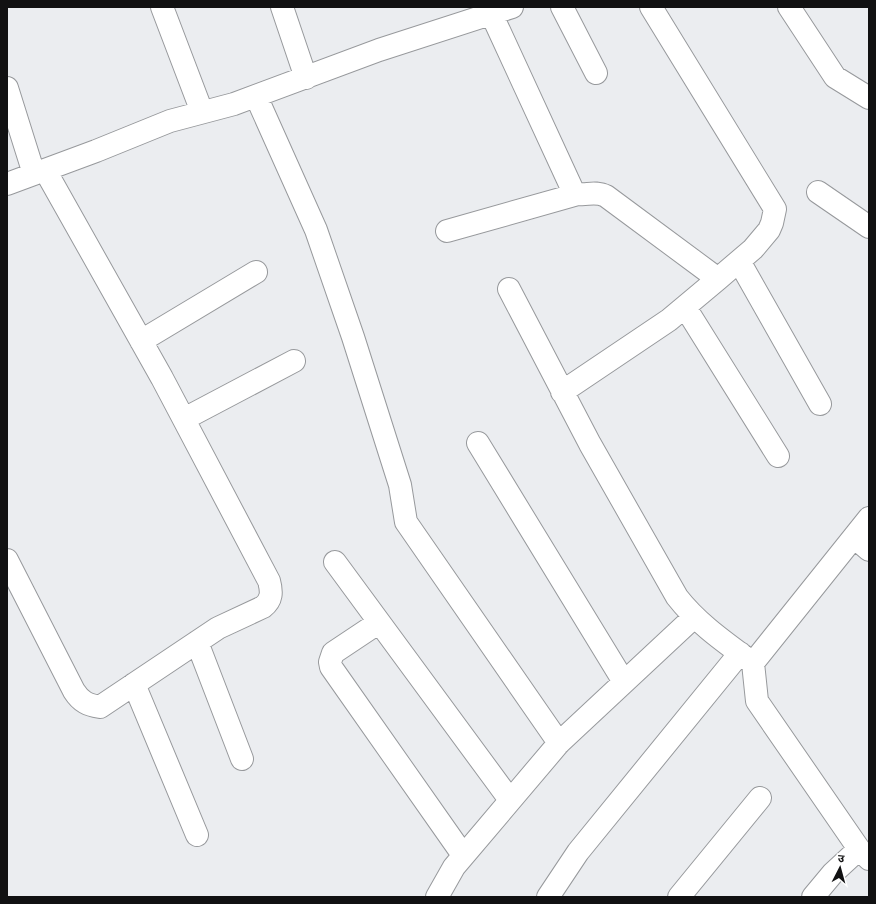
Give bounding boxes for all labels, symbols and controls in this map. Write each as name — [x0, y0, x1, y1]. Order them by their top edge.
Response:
north arrow — [820, 848, 860, 888]
text: उ — [837, 851, 846, 865]

